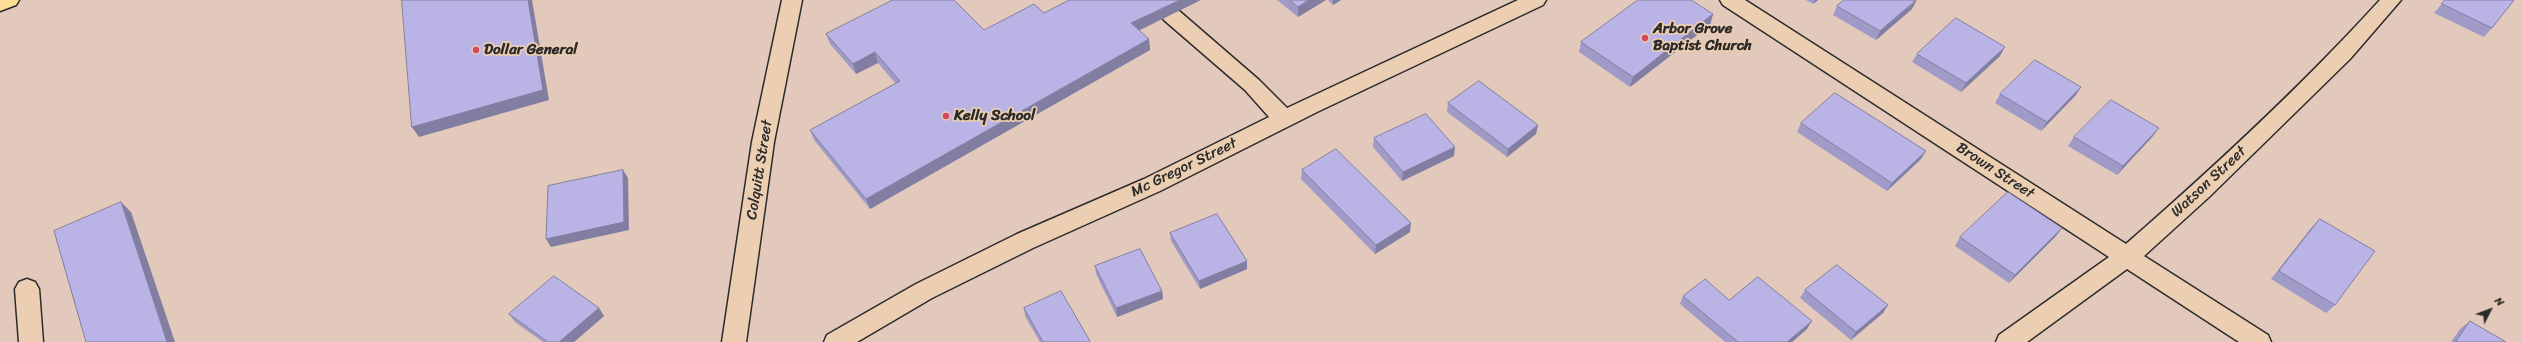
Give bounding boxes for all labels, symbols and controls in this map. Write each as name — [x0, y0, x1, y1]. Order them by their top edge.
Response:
place label: Arbor Grove Baptist Church — [1653, 20, 1752, 55]
marker: Arbor Grove Baptist Church — [1640, 33, 1650, 43]
place label: Dollar General — [484, 41, 578, 59]
marker: Dollar General — [471, 45, 481, 55]
place label: Kelly School — [954, 107, 1035, 125]
marker: Kelly School — [941, 111, 951, 121]
street label: Colquitt Street — [743, 119, 777, 221]
street label: Mc Gregor Street — [1128, 135, 1240, 201]
street label: Brown Street — [1953, 139, 2037, 203]
street label: Watson Street — [2168, 143, 2250, 221]
north arrow — [2470, 290, 2510, 330]
text: N — [2490, 292, 2509, 311]

